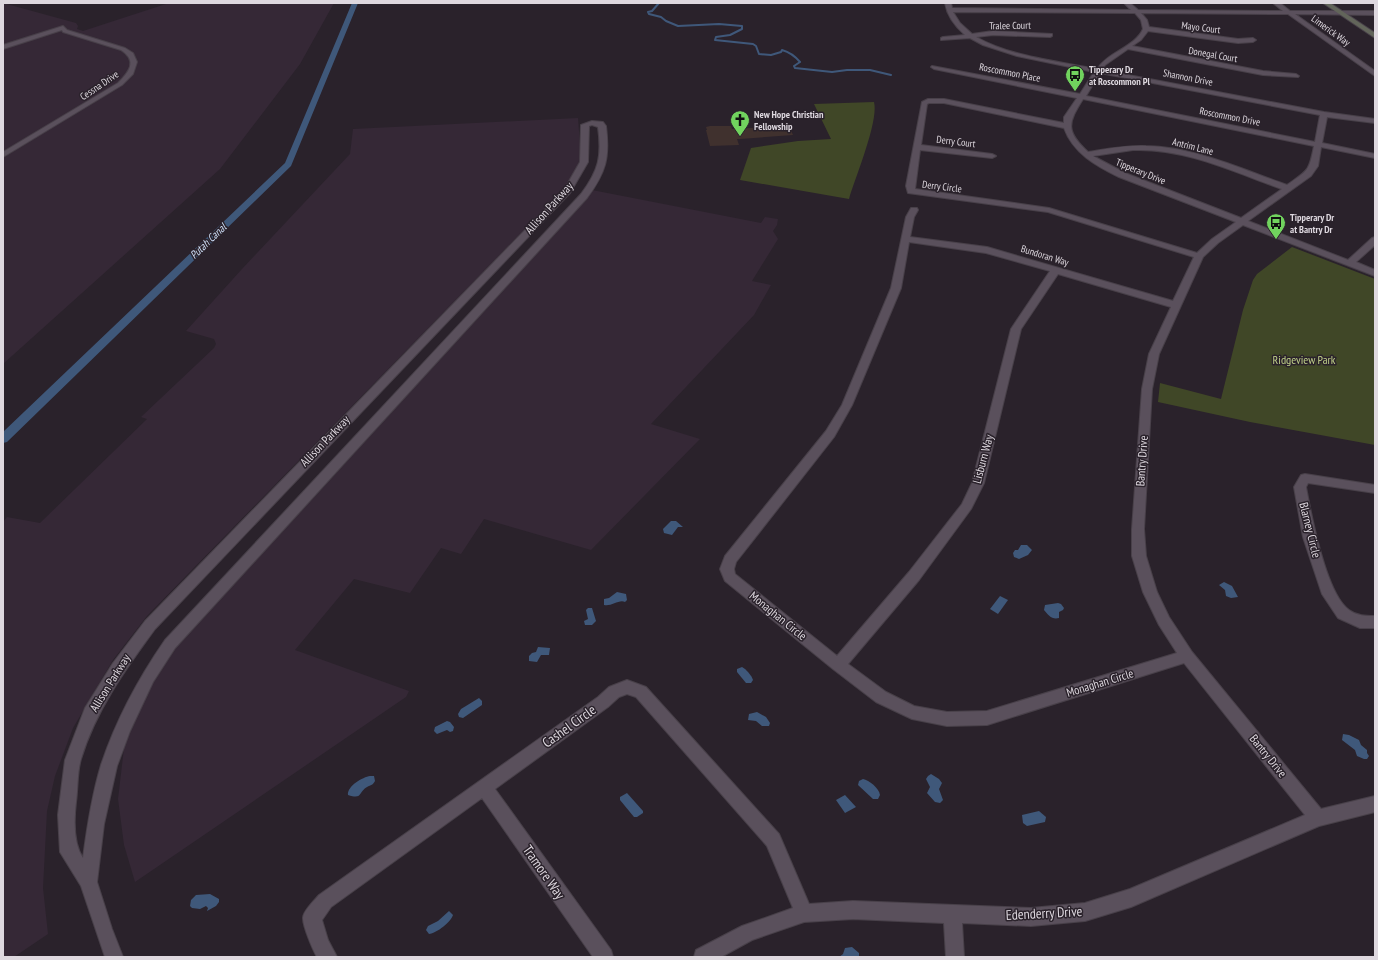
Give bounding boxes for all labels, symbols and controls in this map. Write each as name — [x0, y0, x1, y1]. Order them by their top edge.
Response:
street label: Limerick Way — [1309, 12, 1353, 49]
street label: Tralee Court — [989, 19, 1031, 32]
street label: Mayo Court — [1181, 19, 1221, 36]
street label: Donegal Court — [1187, 44, 1239, 65]
street label: Roscommon Place — [978, 60, 1042, 85]
place label: Tipperary Dr at Roscommon Pl — [1089, 63, 1151, 88]
bus stop icon: Tipperary Dr at Roscommon Pl — [1064, 64, 1086, 92]
street label: Shannon Drive — [1162, 66, 1214, 89]
street label: Cessna Drive — [77, 68, 121, 103]
street label: Roscommon Drive — [1198, 104, 1261, 129]
place label: New Hope Christian Fellowship — [754, 108, 824, 133]
church icon: New Hope Christian Fellowship — [729, 109, 751, 137]
street label: Derry Court — [936, 133, 976, 150]
street label: Antrim Lane — [1171, 135, 1215, 158]
street label: Tipperary Drive — [1114, 156, 1168, 187]
street label: Allison Parkway — [521, 178, 576, 237]
street label: Derry Circle — [921, 178, 963, 195]
place label: Tipperary Dr at Bantry Dr — [1290, 211, 1334, 236]
bus stop icon: Tipperary Dr at Bantry Dr — [1265, 212, 1287, 240]
water label: Putah Canal — [187, 219, 230, 262]
street label: Bundoran Way — [1019, 242, 1071, 269]
park label: Ridgeview Park — [1273, 352, 1336, 367]
street label: Allison Parkway — [297, 412, 353, 469]
street label: Lisburn Way — [969, 432, 996, 485]
street label: Bantry Drive — [1132, 435, 1151, 487]
street label: Blarney Circle — [1296, 501, 1325, 559]
street label: Monaghan Circle — [747, 588, 810, 643]
street label: Allison Parkway — [86, 651, 133, 714]
street label: Monaghan Circle — [1064, 665, 1135, 700]
street label: Cashel Circle — [539, 700, 600, 752]
street label: Bantry Drive — [1247, 731, 1290, 780]
street label: Tramore Way — [519, 842, 570, 903]
street label: Edenderry Drive — [1005, 902, 1083, 924]

